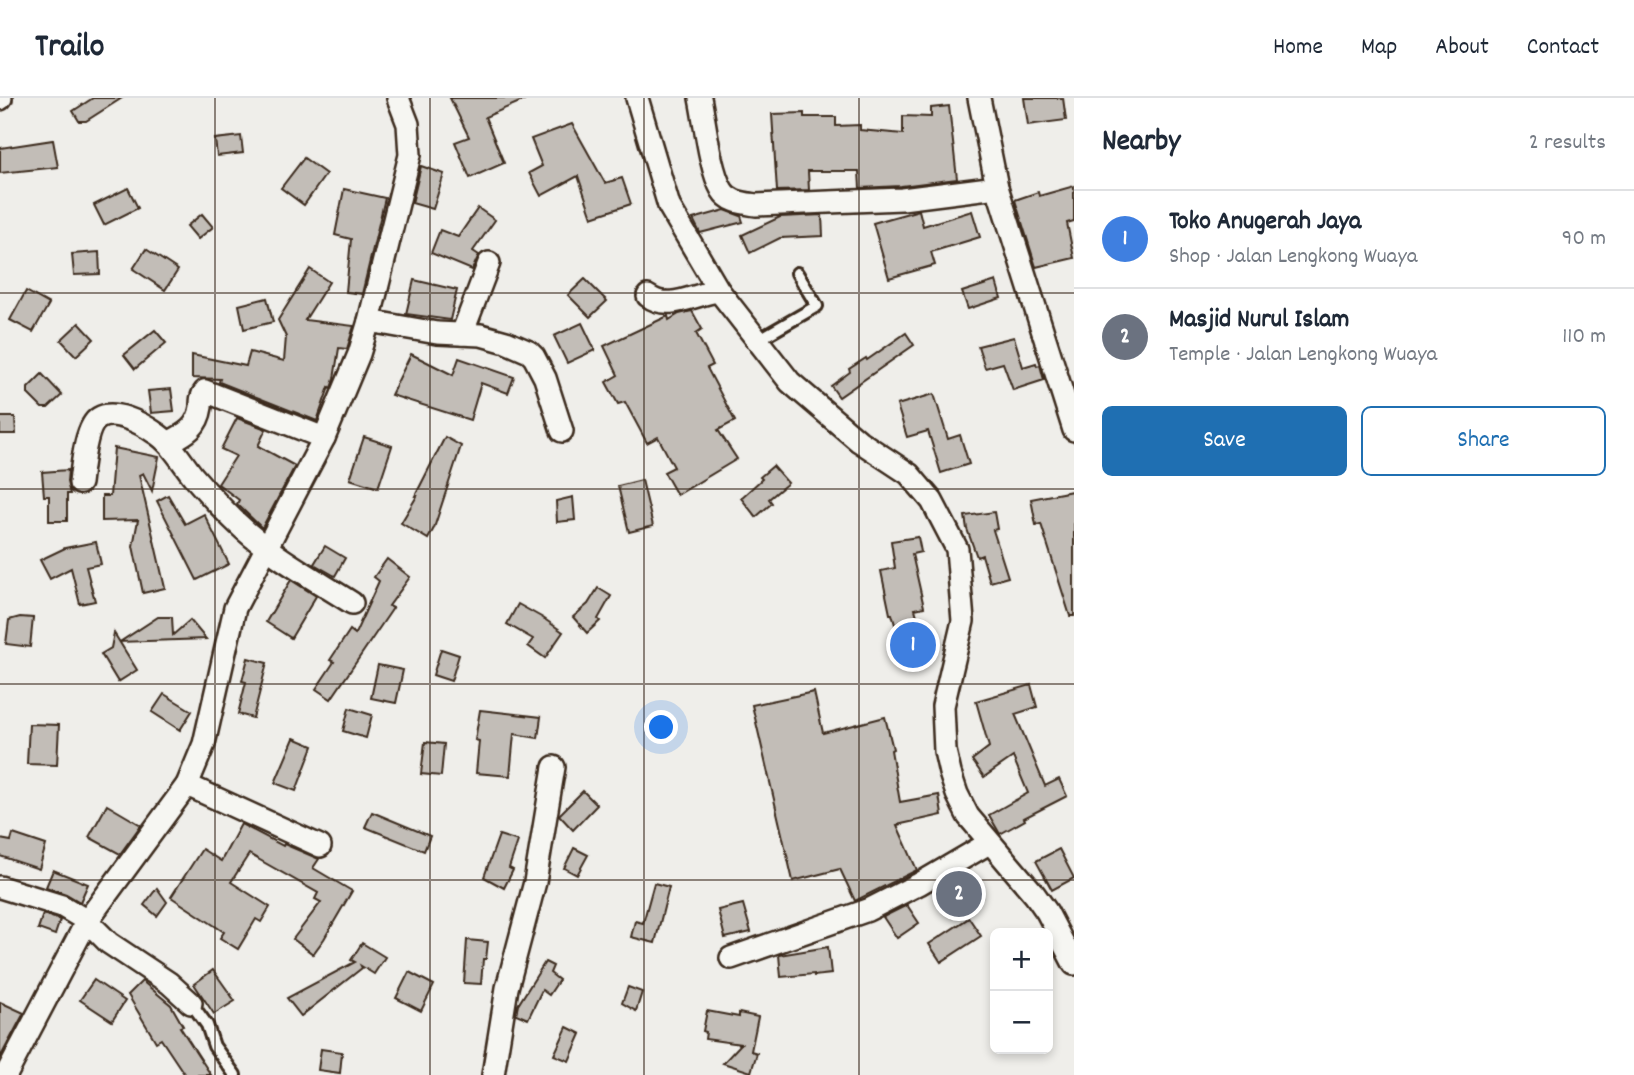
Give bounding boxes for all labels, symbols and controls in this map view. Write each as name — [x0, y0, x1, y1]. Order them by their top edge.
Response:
text: Trailo — [35, 25, 105, 72]
text: Home — [1273, 31, 1323, 65]
text: Map — [1361, 31, 1397, 65]
text: About — [1435, 31, 1489, 65]
text: Contact — [1527, 31, 1599, 65]
text: Nearby — [1102, 122, 1180, 165]
text: 2 results — [1529, 127, 1606, 160]
text: Toko Anugerah Jaya — [1169, 204, 1361, 241]
text: 1 — [1122, 223, 1128, 256]
text: 90 m — [1562, 223, 1606, 256]
text: Shop · Jalan Lengkong Wuaya — [1169, 241, 1418, 274]
text: Masjid Nurul Islam — [1169, 302, 1349, 339]
text: 2 — [1120, 321, 1130, 354]
text: 110 m — [1562, 321, 1606, 354]
text: Temple · Jalan Lengkong Wuaya — [1169, 339, 1437, 372]
button: Save — [1102, 406, 1347, 476]
button: Share — [1361, 406, 1606, 476]
pin: 1 — [890, 619, 936, 671]
your location — [644, 710, 678, 744]
pin: 2 — [936, 868, 982, 920]
map controls — [990, 928, 1053, 1054]
button: + — [990, 928, 1053, 991]
button: − — [990, 991, 1053, 1054]

